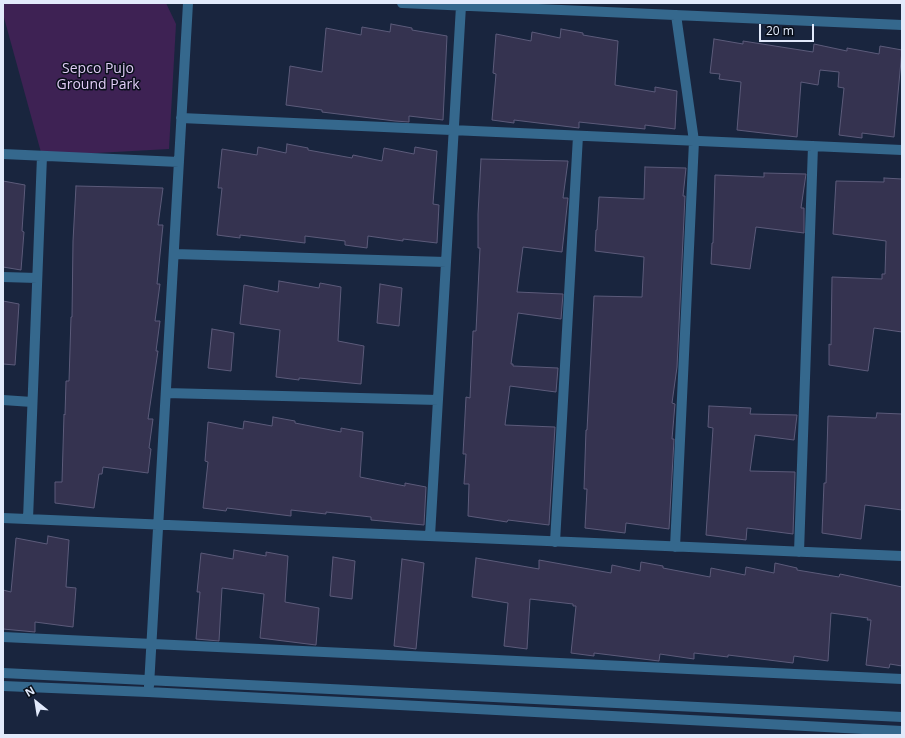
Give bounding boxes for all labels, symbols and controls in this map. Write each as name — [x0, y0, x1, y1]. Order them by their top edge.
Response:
scale bar — [761, 16, 816, 42]
text: 20 m — [766, 22, 794, 39]
park label: Sepco Pujo Ground Park — [57, 61, 139, 94]
north arrow — [16, 682, 56, 722]
text: N — [22, 682, 37, 700]

